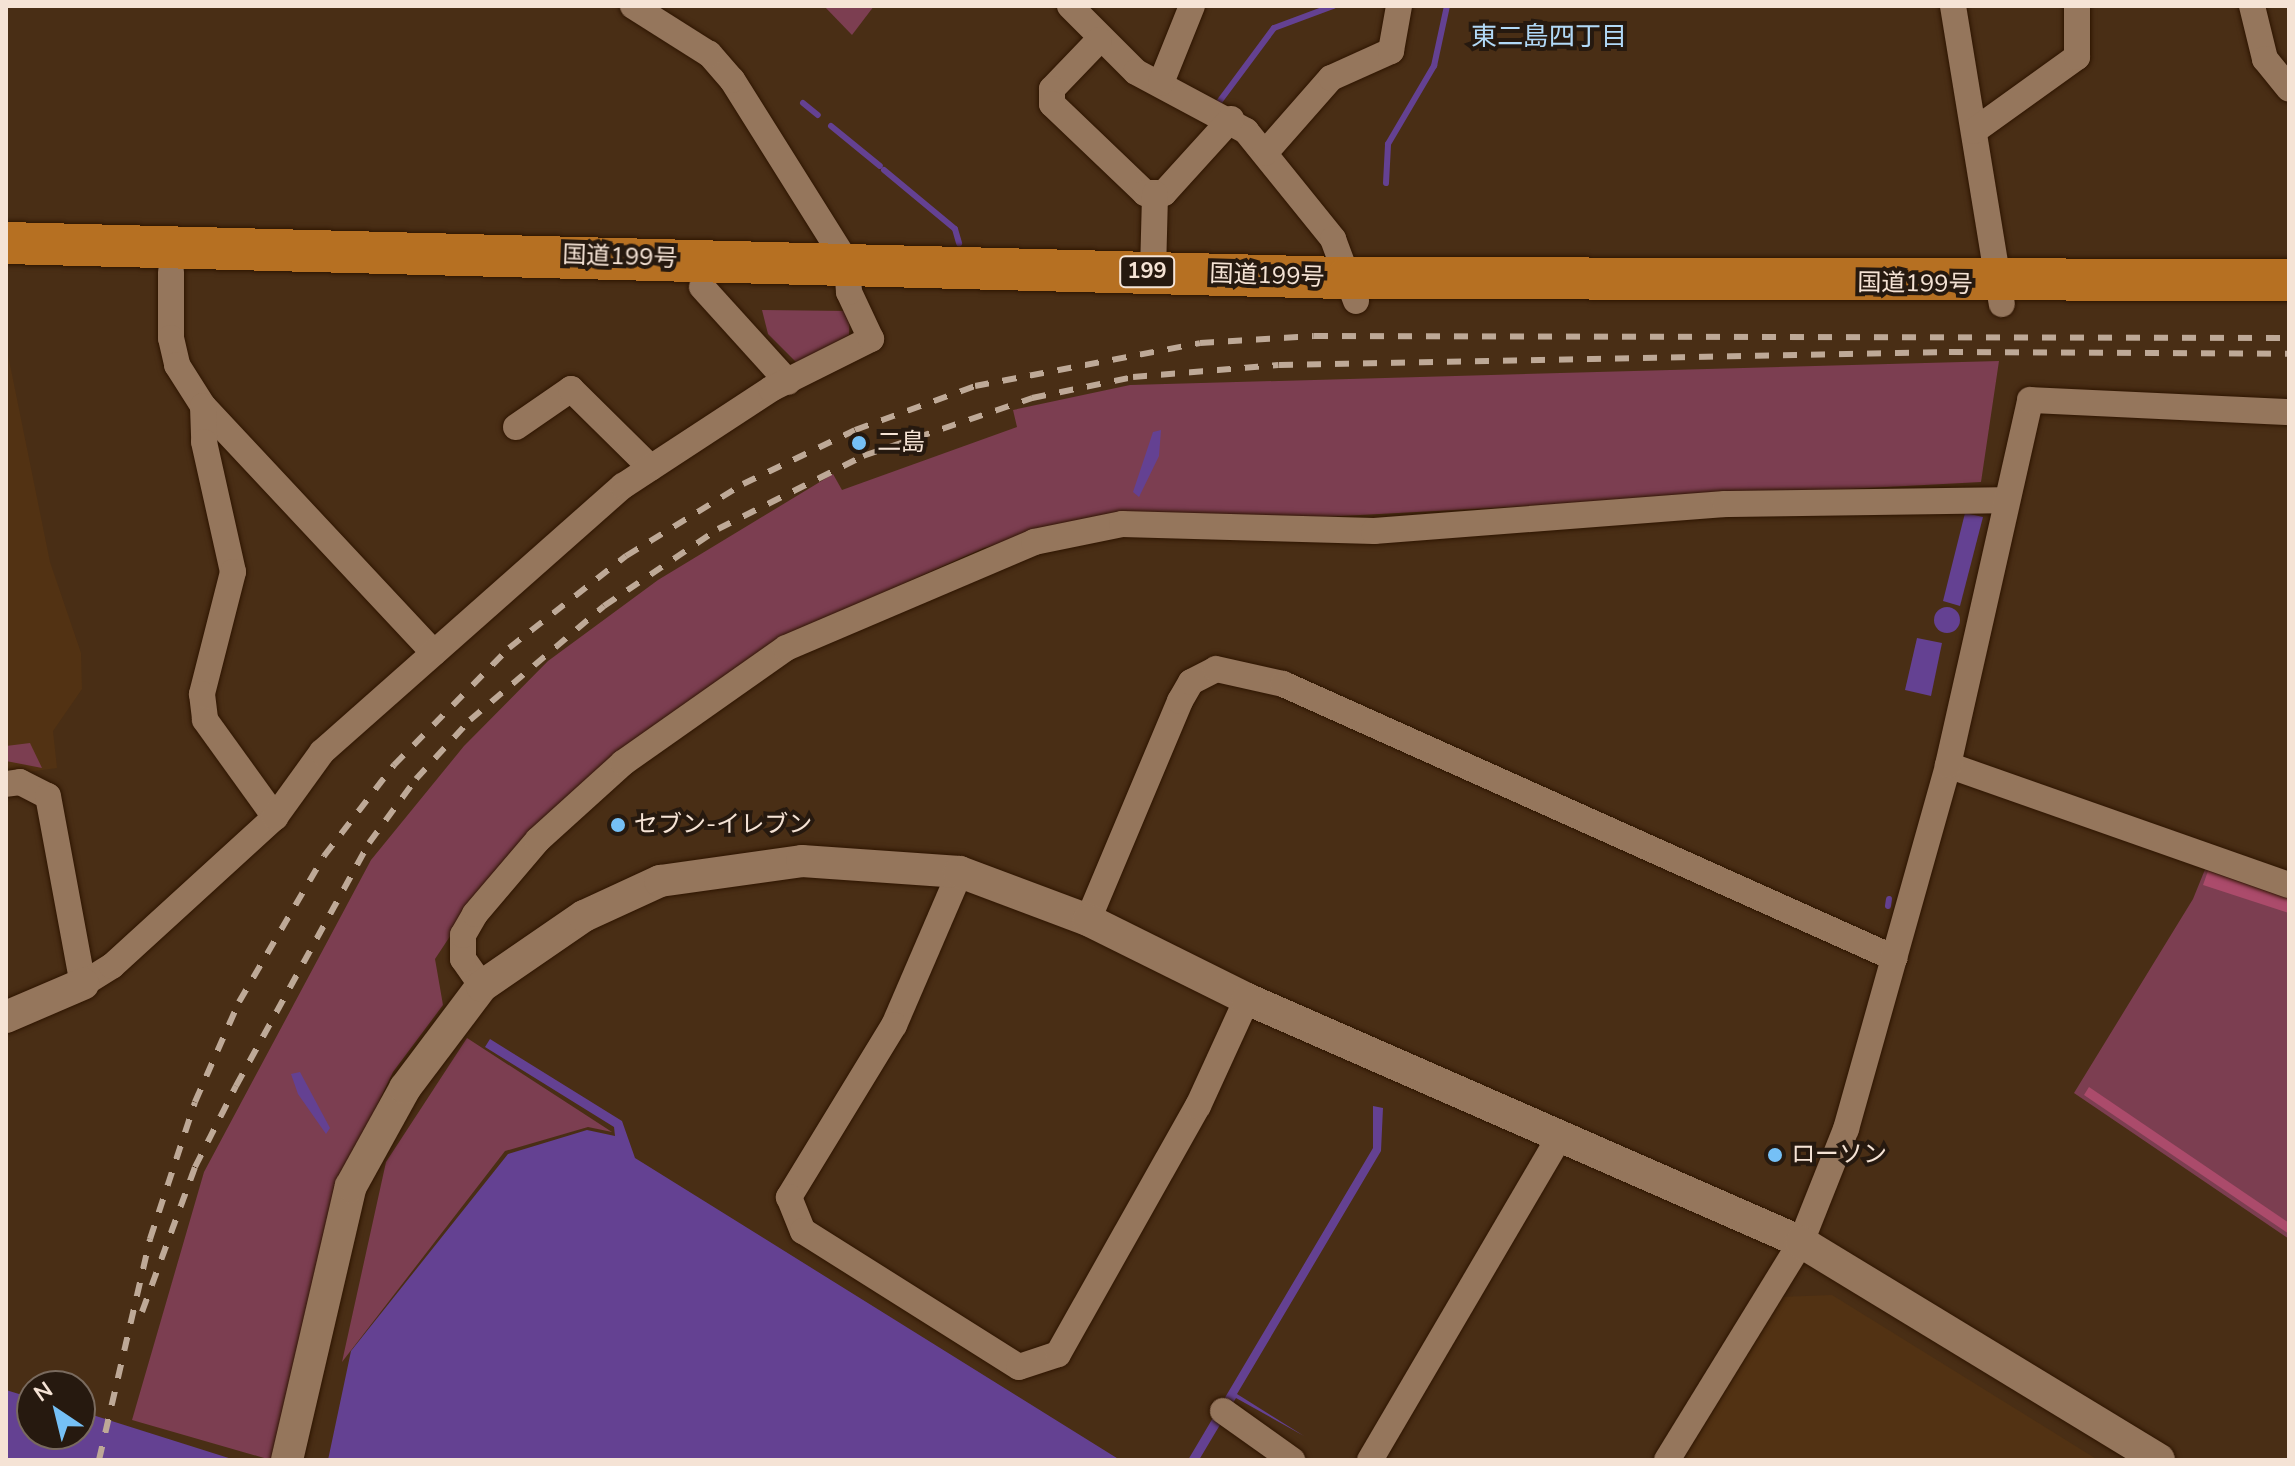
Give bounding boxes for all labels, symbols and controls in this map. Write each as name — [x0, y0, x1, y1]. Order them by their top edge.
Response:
district label: 東二島四丁目 — [1471, 21, 1627, 53]
street label: 国道199号 — [562, 241, 678, 273]
road number: 199 — [1119, 254, 1175, 290]
street label: 国道199号 — [1209, 260, 1325, 292]
street label: 国道199号 — [1857, 269, 1973, 299]
place label: 二島 — [877, 429, 925, 457]
marker: 二島 — [848, 432, 870, 454]
place label: セブン-イレブン — [634, 811, 812, 839]
marker: セブン-イレブン — [609, 816, 627, 834]
place label: ローソン — [1791, 1141, 1887, 1169]
marker: ローソン — [1766, 1146, 1784, 1164]
north arrow — [16, 1370, 96, 1450]
text: N — [28, 1375, 59, 1409]

